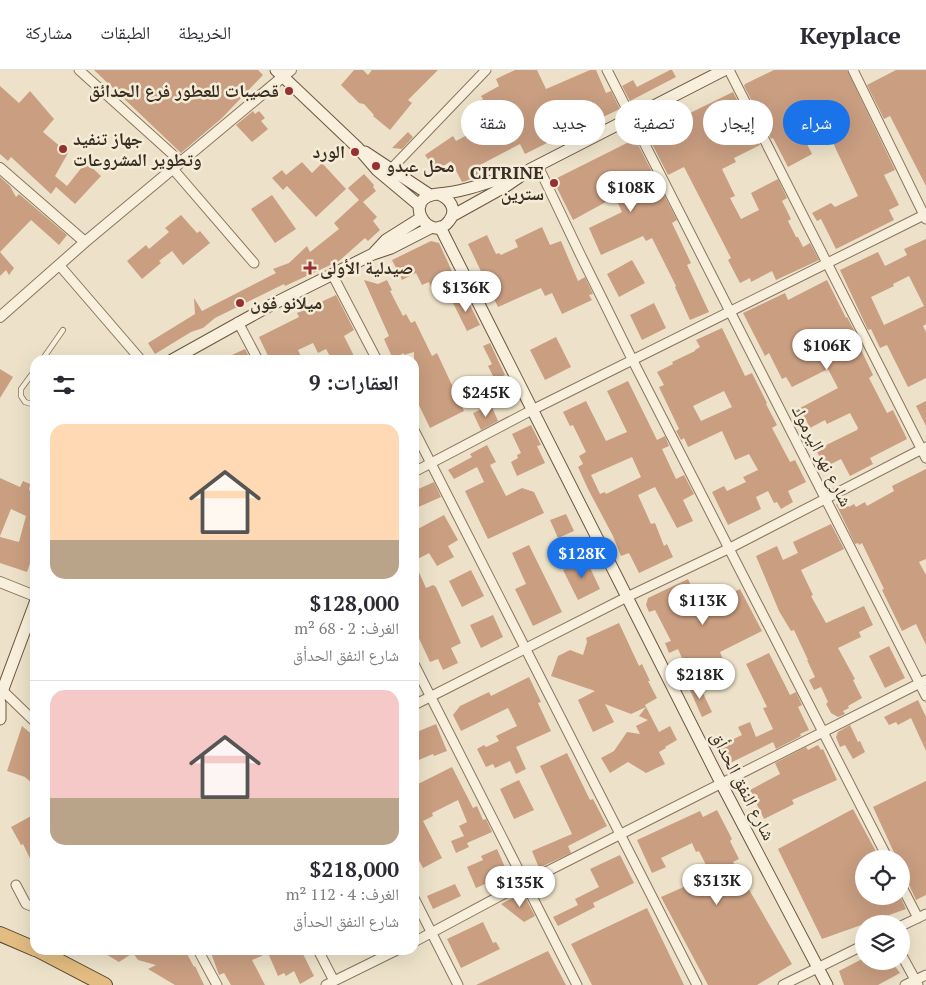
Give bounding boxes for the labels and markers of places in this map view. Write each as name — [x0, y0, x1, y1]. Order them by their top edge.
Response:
place label: قصيبات للعطور فرع الحدائق — [89, 78, 279, 102]
marker: قصيبات للعطور فرع الحدائق — [283, 85, 295, 97]
place label: جهاز تنفيد وتطوير المشروعات — [73, 126, 202, 171]
place label: الورد — [313, 139, 345, 163]
marker: جهاز تنفيد وتطوير المشروعات — [57, 143, 69, 155]
marker: الورد — [349, 146, 361, 158]
place label: محل عبدو — [386, 153, 455, 177]
marker: محل عبدو — [370, 160, 382, 172]
place label: CITRINE سترين — [470, 160, 544, 205]
pin: $108K — [596, 170, 666, 213]
marker: CITRINE سترين — [548, 177, 560, 189]
place label: صيدلية الأولى — [320, 255, 413, 279]
marker: صيدلية الأولى — [304, 262, 316, 274]
pin: $136K — [431, 270, 501, 313]
place label: ميلانو فون — [250, 290, 322, 314]
marker: ميلانو فون — [234, 297, 246, 309]
pin: $106K — [792, 328, 862, 371]
pin: $245K — [451, 376, 521, 418]
pin: $128K — [547, 536, 617, 579]
pin: $113K — [668, 584, 738, 626]
pin: $218K — [665, 658, 735, 700]
pin: $313K — [682, 864, 752, 906]
pin: $135K — [485, 866, 555, 908]

